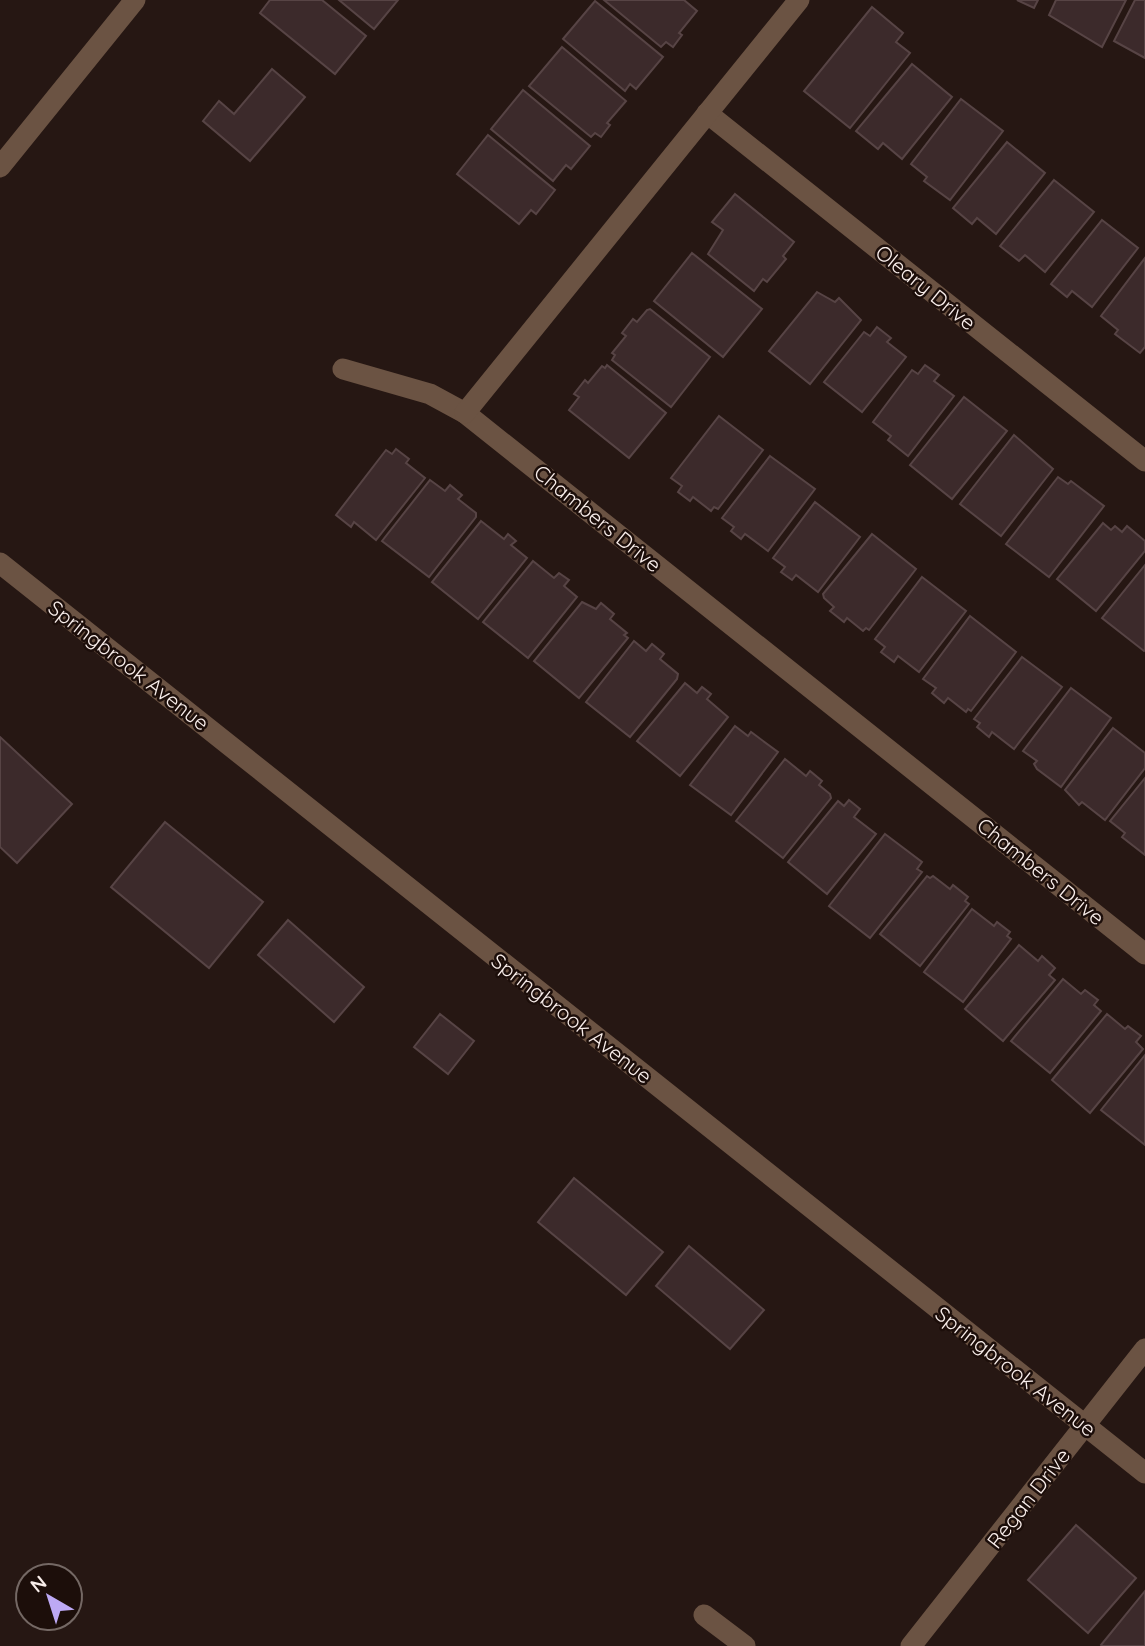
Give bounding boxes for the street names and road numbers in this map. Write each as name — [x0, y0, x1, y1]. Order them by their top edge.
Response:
street label: Oleary Drive — [871, 239, 981, 335]
street label: Chambers Drive — [529, 459, 667, 577]
street label: Springbrook Avenue — [43, 594, 215, 736]
street label: Chambers Drive — [972, 812, 1110, 930]
street label: Springbrook Avenue — [486, 947, 658, 1089]
street label: Springbrook Avenue — [930, 1300, 1102, 1442]
street label: Regan Drive — [981, 1443, 1075, 1553]

